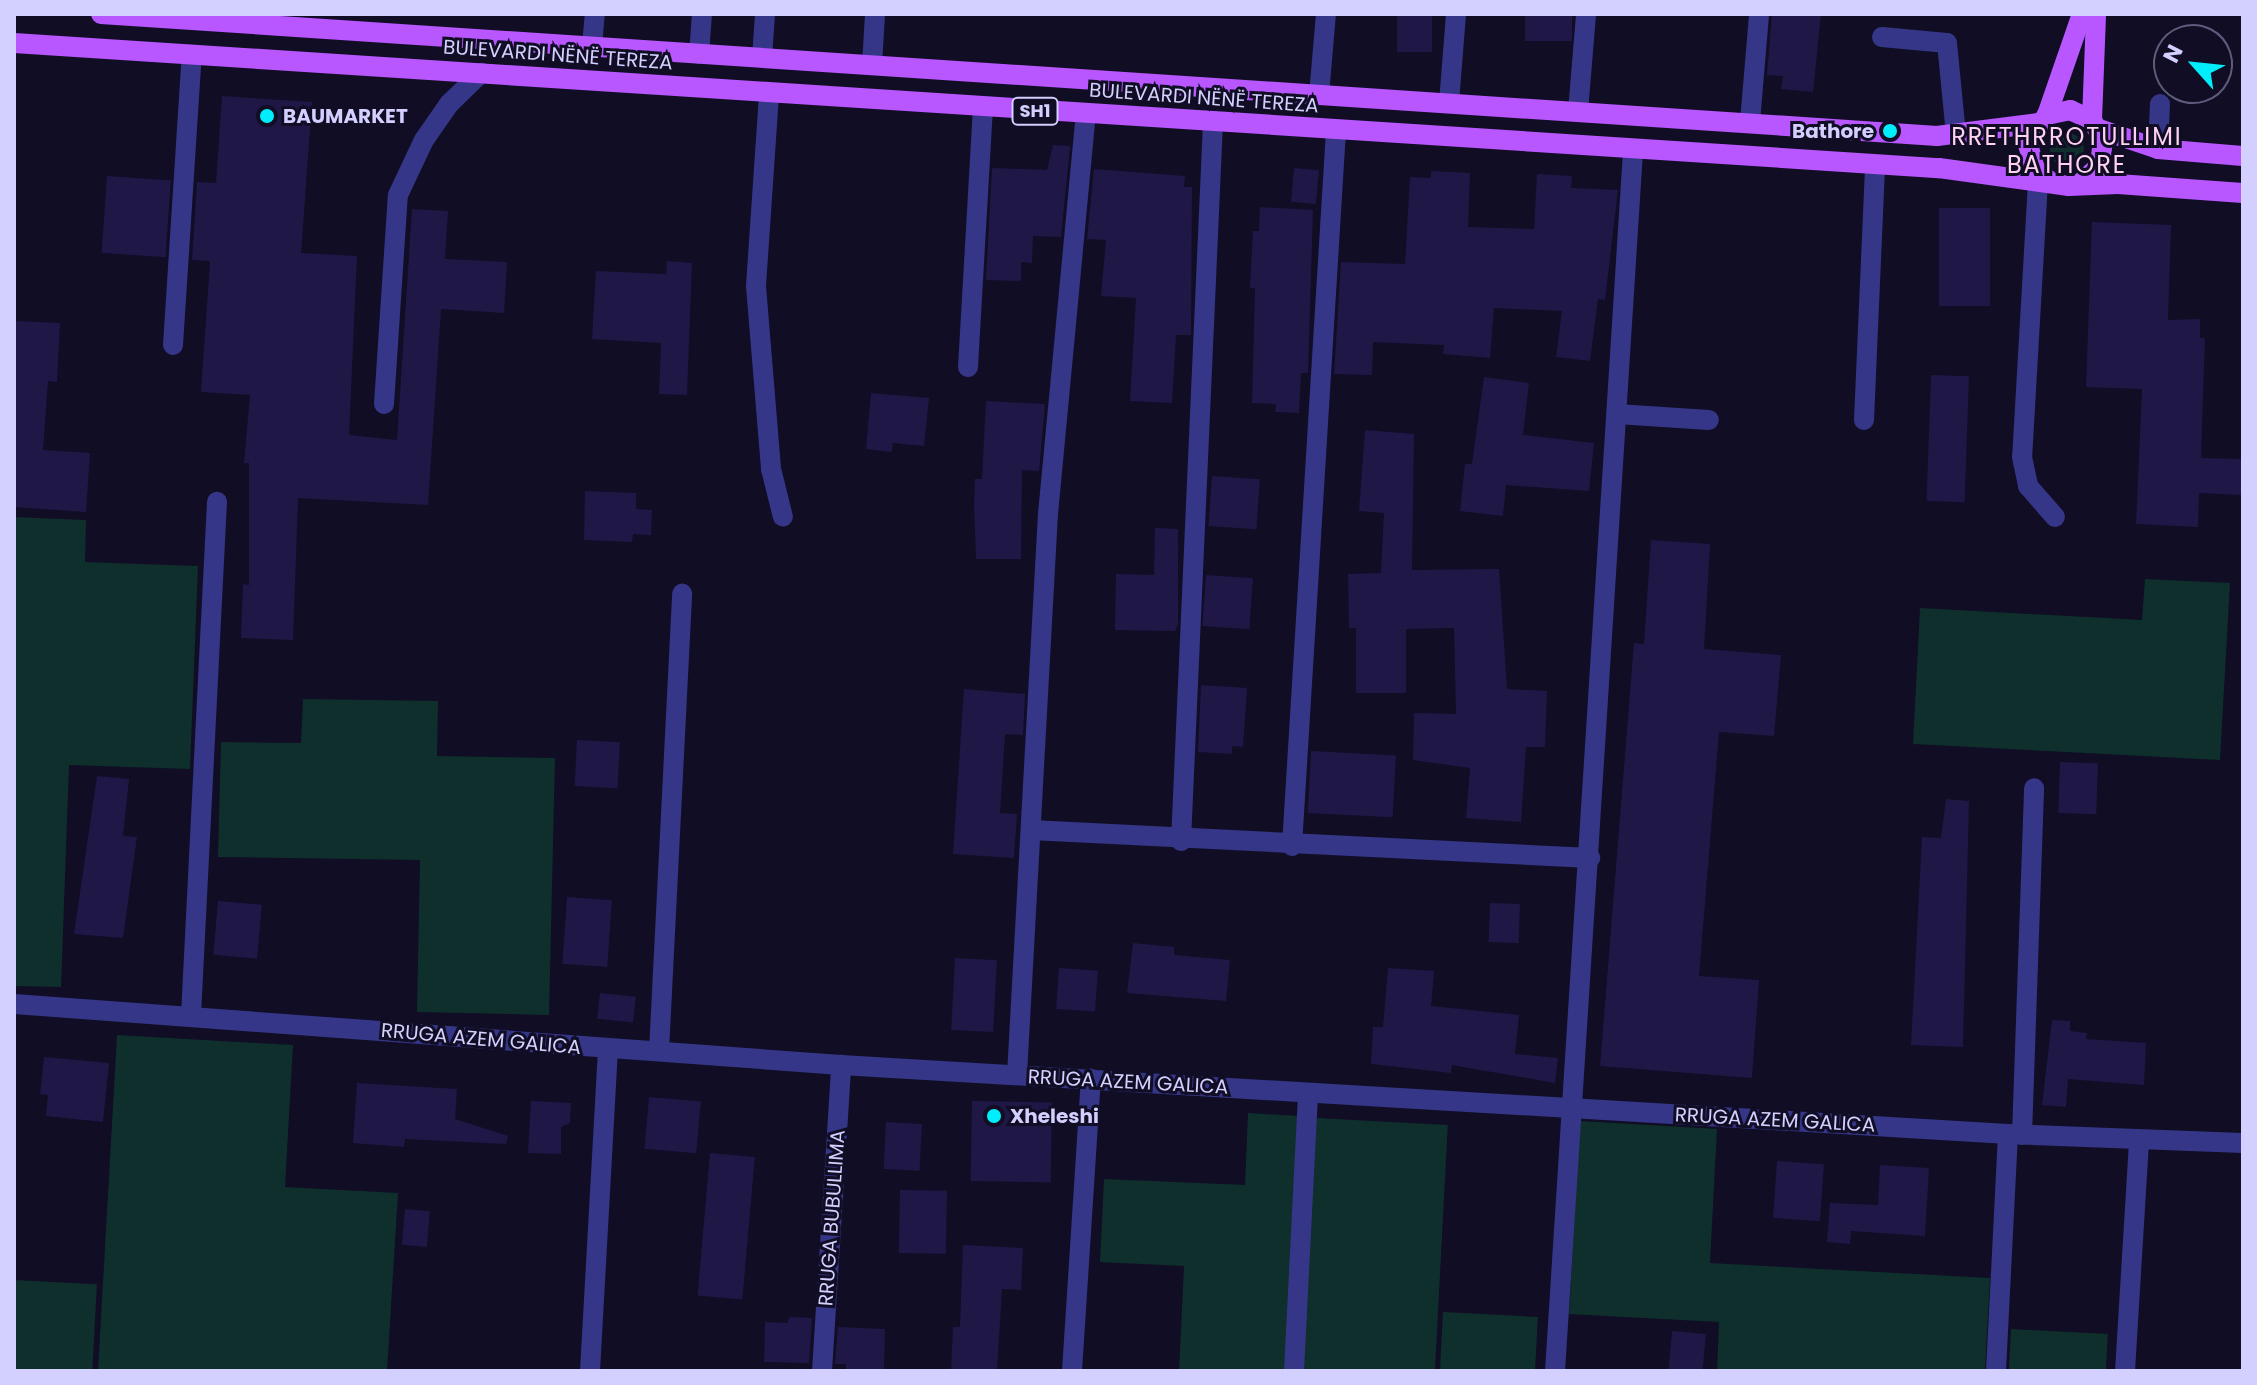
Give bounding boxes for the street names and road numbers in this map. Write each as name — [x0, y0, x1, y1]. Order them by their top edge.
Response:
street label: BULEVARDI NËNË TEREZA — [442, 35, 674, 75]
street label: BULEVARDI NËNË TEREZA — [1088, 78, 1320, 118]
road number: SH1 — [1011, 97, 1059, 125]
street label: RRUGA AZEM GALICA — [380, 1018, 582, 1060]
street label: RRUGA AZEM GALICA — [1027, 1065, 1229, 1099]
street label: RRUGA AZEM GALICA — [1674, 1103, 1876, 1137]
street label: RRUGA BUBULLIMA — [814, 1129, 850, 1307]

